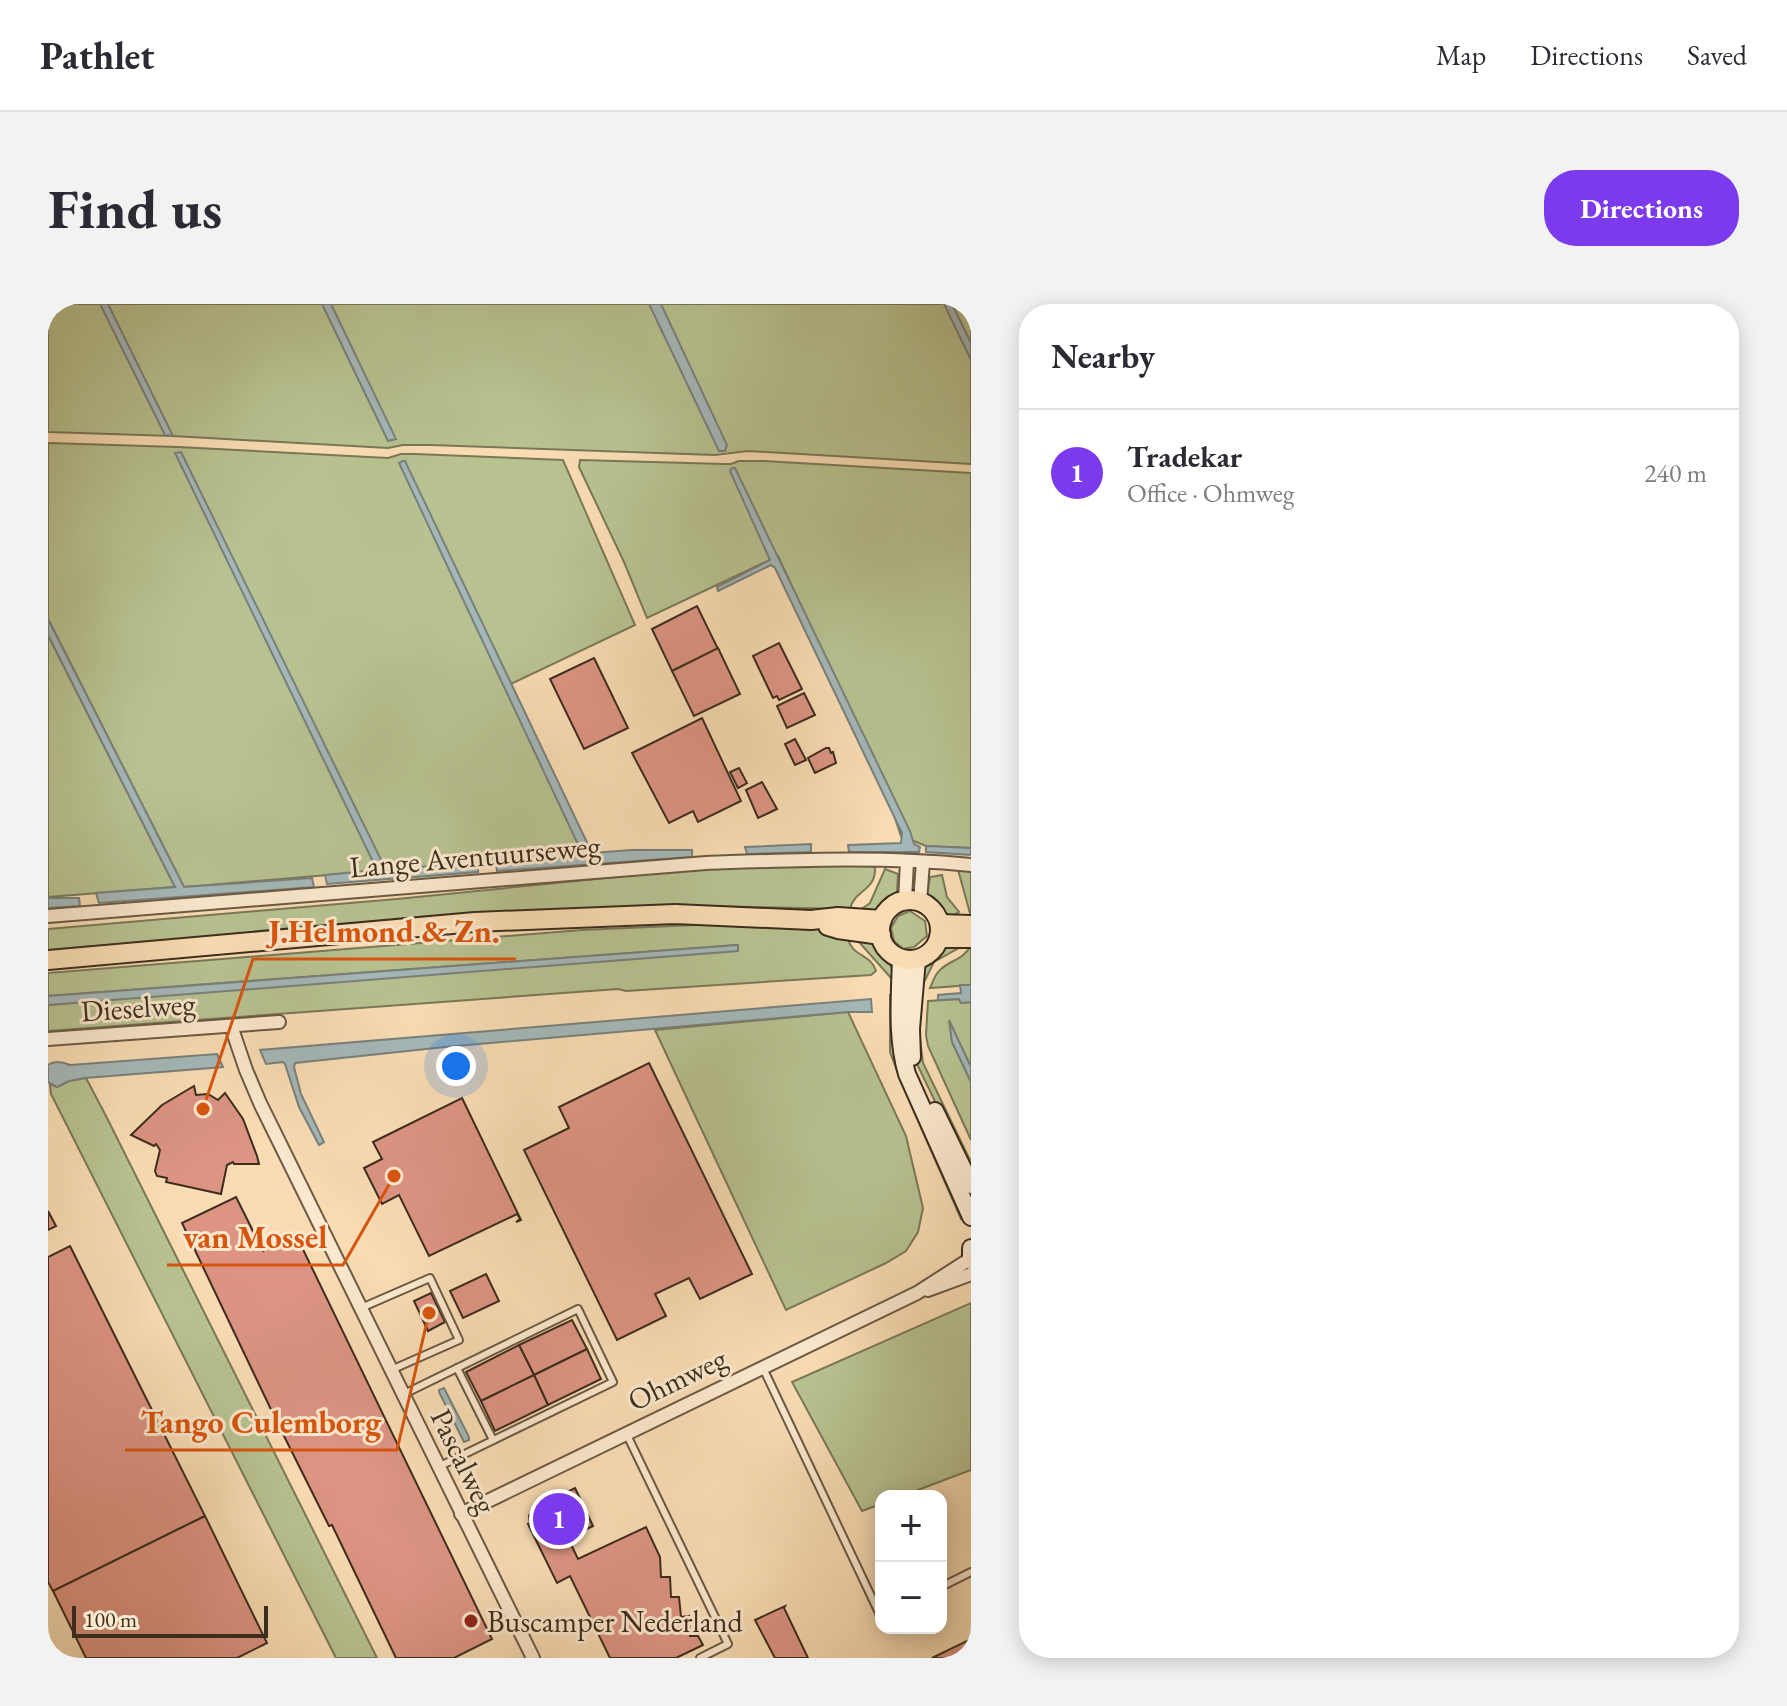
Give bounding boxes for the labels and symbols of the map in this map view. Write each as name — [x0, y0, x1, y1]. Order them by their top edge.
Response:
street label: Lange Aventuurseweg — [348, 826, 603, 886]
callout: J.Helmond & Zn. — [253, 903, 516, 959]
text: J.Helmond & Zn. — [265, 910, 500, 952]
street label: Dieselweg — [79, 983, 198, 1030]
your location — [436, 1046, 476, 1086]
callout: van Mossel — [167, 1209, 343, 1265]
text: van Mossel — [183, 1216, 327, 1258]
street label: Ohmweg — [621, 1338, 734, 1420]
callout: Tango Culemborg — [125, 1394, 397, 1450]
text: Tango Culemborg — [141, 1401, 382, 1443]
street label: Pascalweg — [422, 1402, 507, 1521]
pin: 1 — [533, 1489, 585, 1549]
scale bar — [72, 1602, 268, 1638]
place label: Buscamper Nederland — [487, 1602, 744, 1641]
marker: Buscamper Nederland — [462, 1612, 480, 1630]

